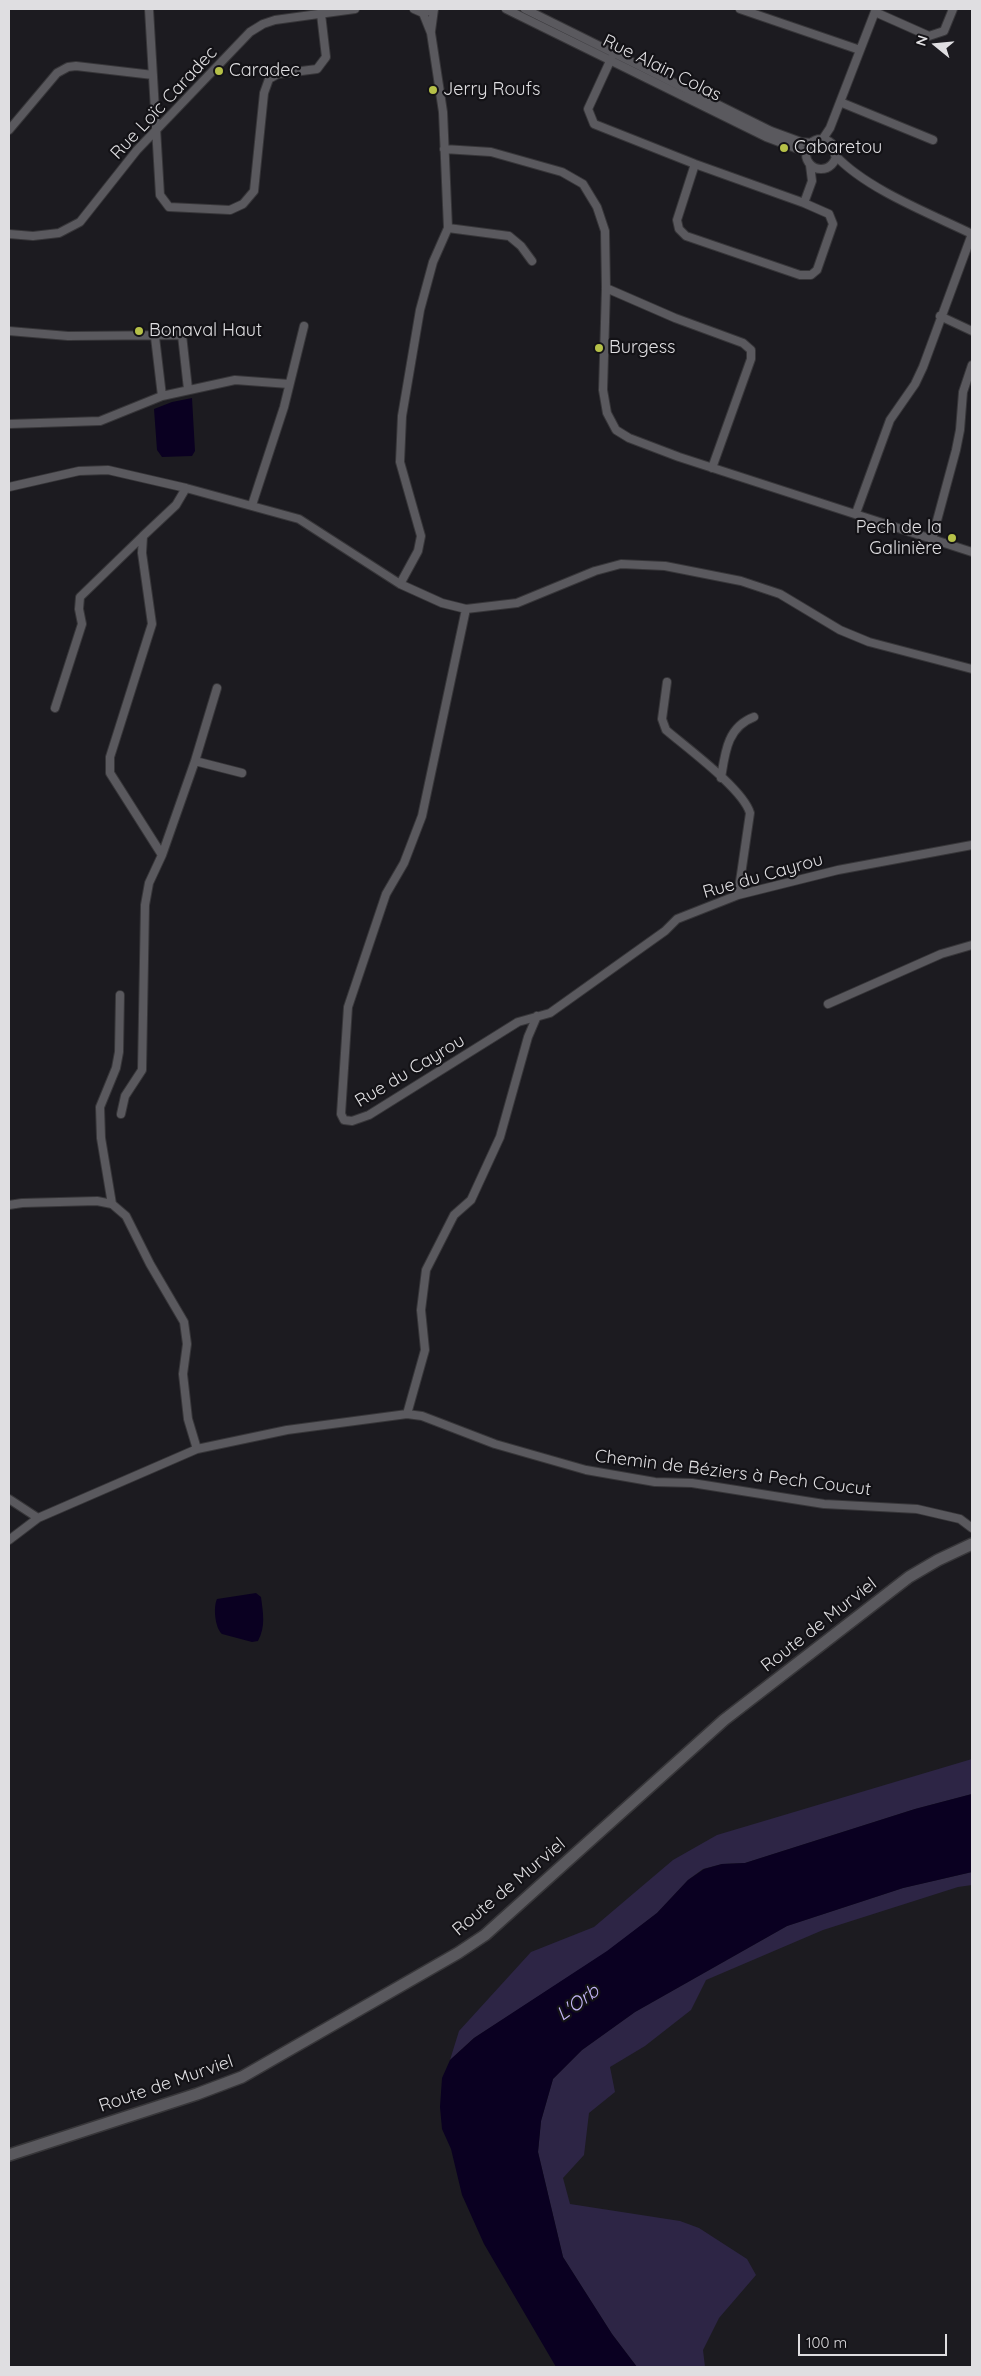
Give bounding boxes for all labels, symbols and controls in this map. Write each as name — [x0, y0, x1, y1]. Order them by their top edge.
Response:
north arrow — [911, 20, 961, 70]
street label: Rue Alain Colas — [599, 30, 725, 106]
text: N — [912, 33, 932, 48]
street label: Rue Loïc Caradec — [106, 42, 222, 164]
place label: Caradec — [229, 60, 300, 82]
marker: Caradec — [213, 65, 225, 77]
place label: Jerry Roufs — [443, 79, 540, 101]
marker: Jerry Roufs — [427, 84, 439, 96]
place label: Cabaretou — [794, 137, 882, 159]
marker: Cabaretou — [778, 142, 790, 154]
place label: Bonaval Haut — [149, 320, 262, 342]
marker: Bonaval Haut — [133, 325, 145, 337]
place label: Burgess — [609, 337, 676, 359]
marker: Burgess — [593, 342, 605, 354]
place label: Pech de la Galinière — [856, 517, 942, 560]
marker: Pech de la Galinière — [946, 532, 958, 544]
street label: Rue du Cayrou — [700, 849, 826, 903]
street label: Rue du Cayrou — [351, 1030, 469, 1112]
street label: Chemin de Béziers à Pech Coucut — [594, 1445, 872, 1501]
street label: Route de Murviel — [757, 1573, 881, 1677]
street label: Route de Murviel — [448, 1833, 570, 1941]
water label: L'Orb — [552, 1980, 604, 2026]
street label: Route de Murviel — [96, 2051, 236, 2117]
scale bar — [801, 2324, 950, 2356]
text: 100 m — [806, 2333, 847, 2352]

